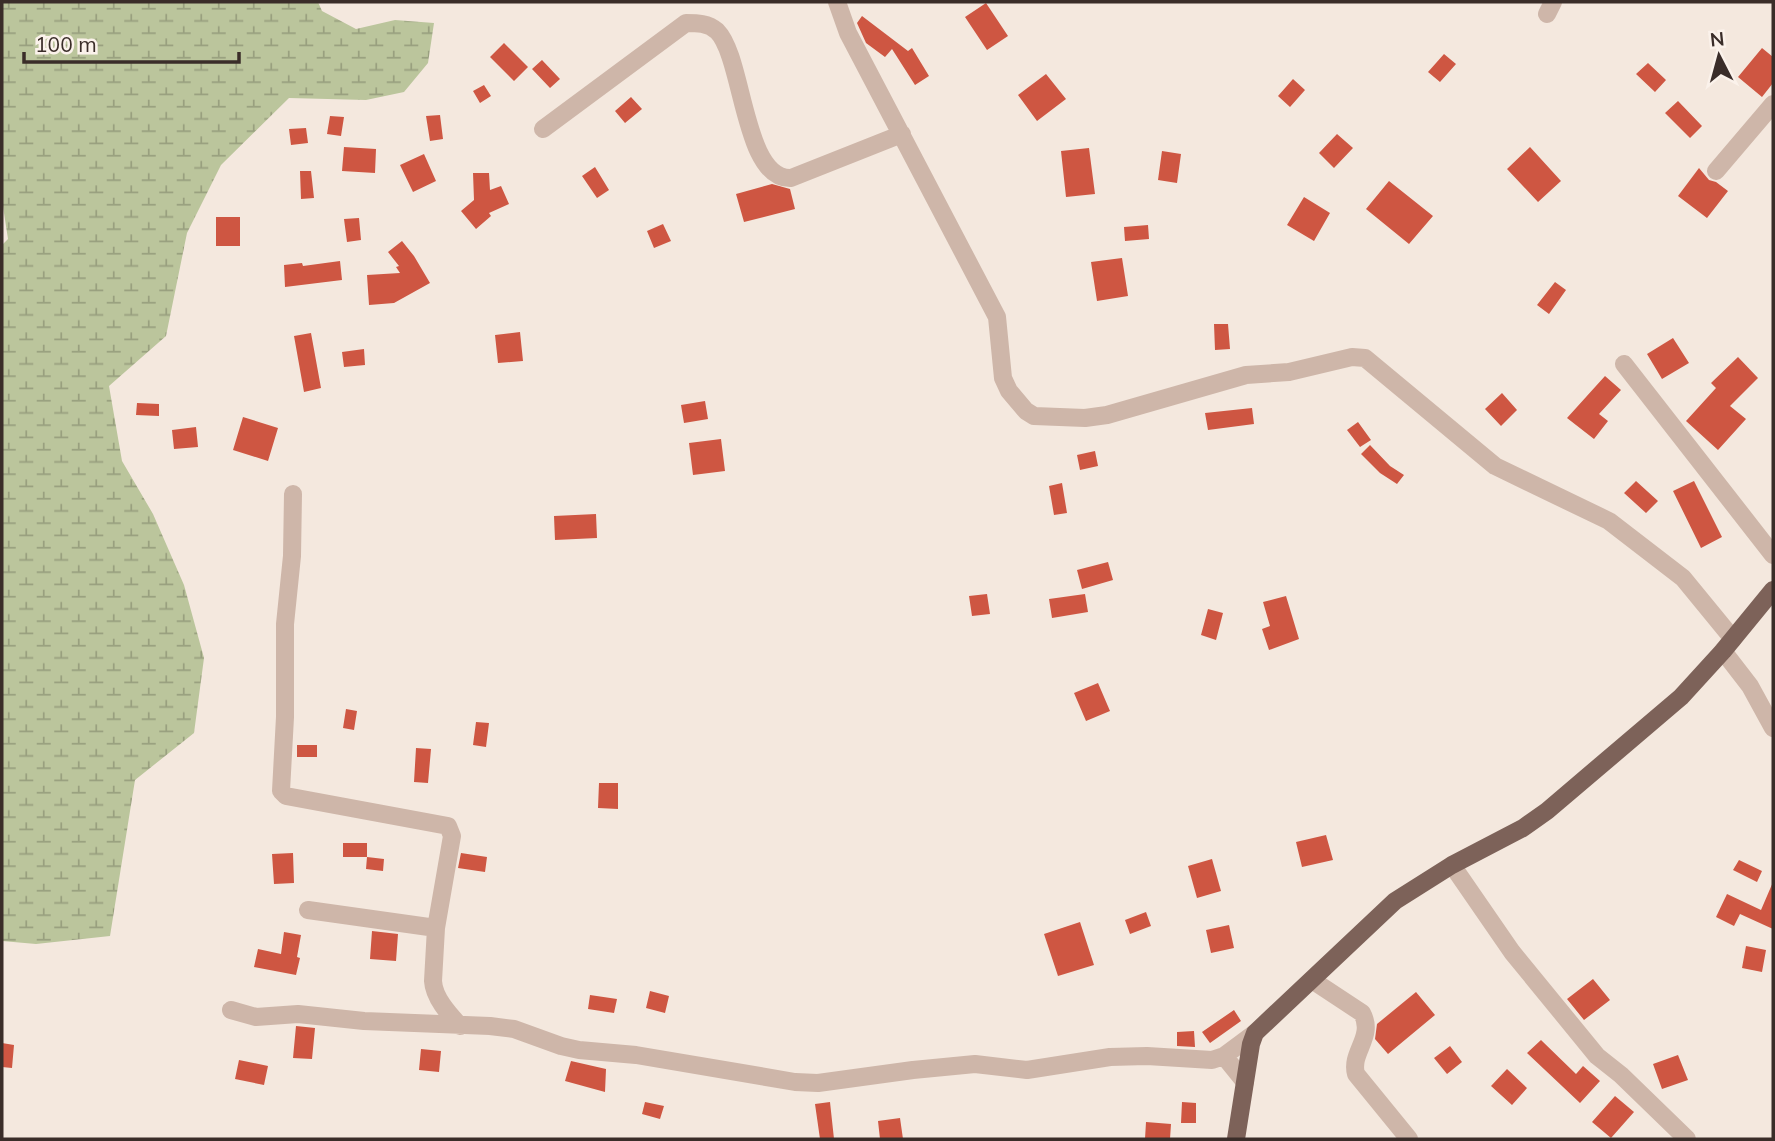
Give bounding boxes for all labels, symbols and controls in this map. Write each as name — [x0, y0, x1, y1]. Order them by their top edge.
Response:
scale bar — [24, 21, 240, 65]
north arrow — [1684, 21, 1754, 91]
text: N — [1709, 26, 1726, 52]
text: 100 m — [35, 31, 97, 57]

